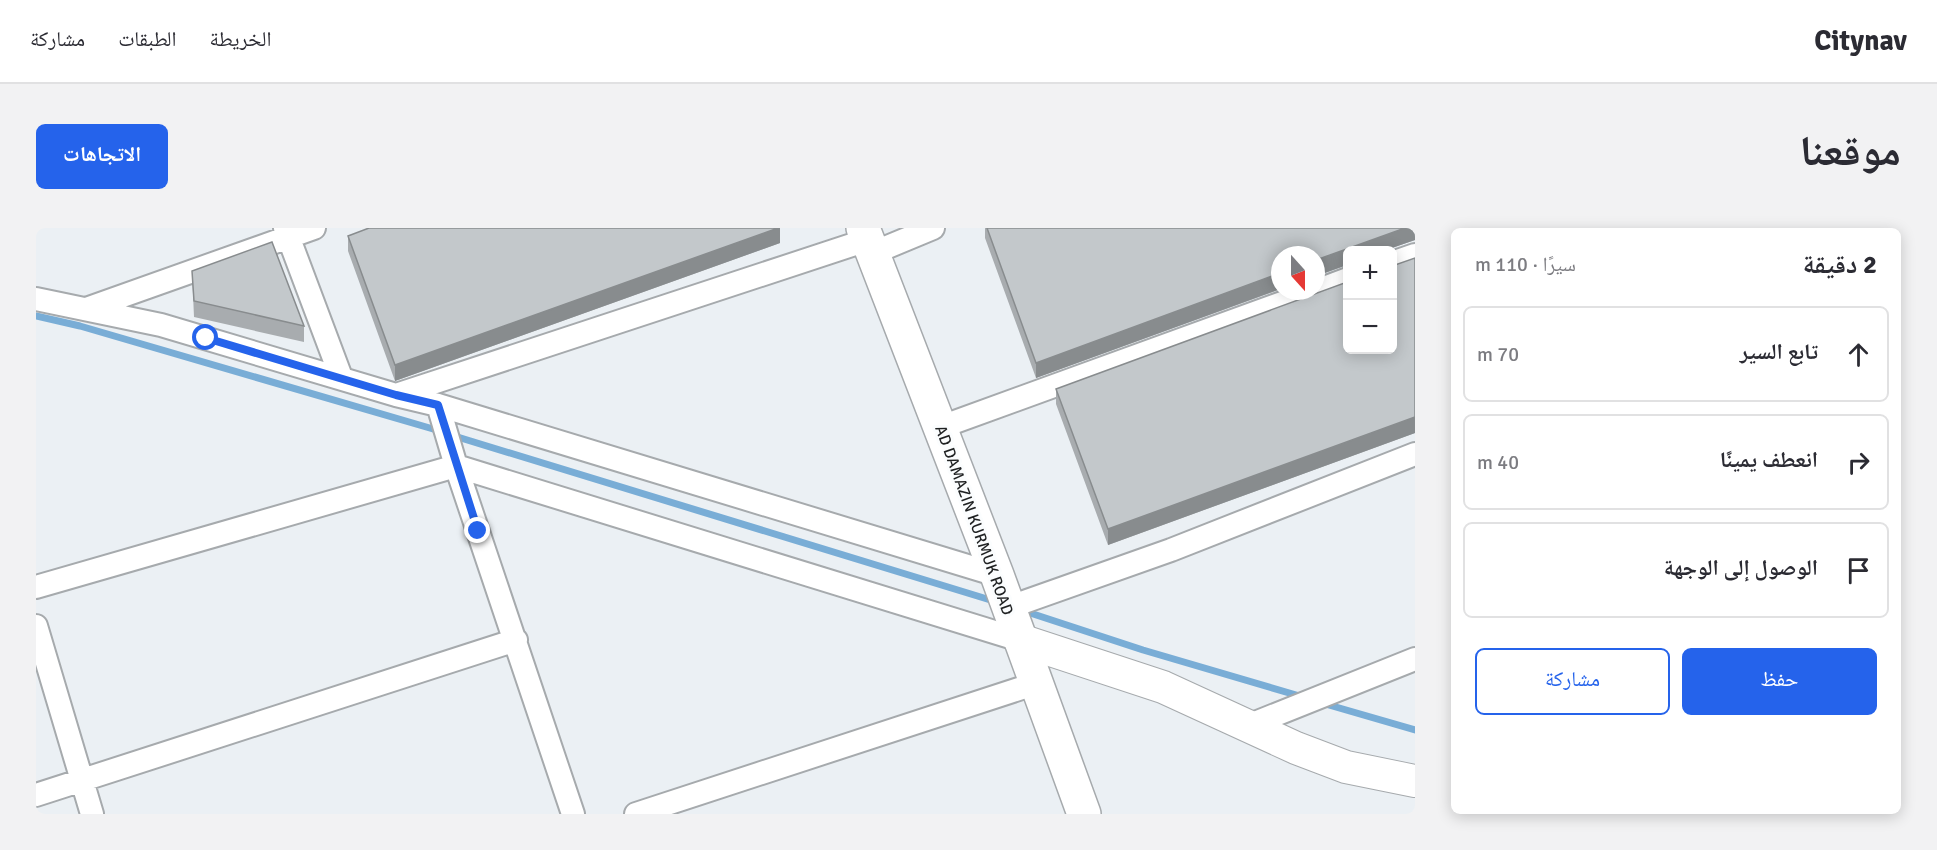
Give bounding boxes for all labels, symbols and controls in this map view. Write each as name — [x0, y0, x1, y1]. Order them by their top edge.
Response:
text: Citynav — [1814, 24, 1907, 58]
text: مشاركة — [30, 26, 85, 52]
text: الطبقات — [118, 26, 177, 52]
text: الخريطة — [210, 26, 271, 52]
button: الاتجاهات — [36, 124, 168, 189]
text: موقعنا — [1800, 126, 1901, 177]
north arrow — [1271, 246, 1325, 300]
map controls — [1343, 246, 1397, 354]
button: + — [1343, 246, 1397, 300]
text: 2 دقيقة — [1803, 249, 1877, 281]
text: سيرًا · 110 m — [1475, 252, 1576, 277]
button: − — [1343, 300, 1397, 354]
route start — [192, 324, 218, 350]
text: تابع السير — [1740, 338, 1818, 365]
icon: ahead — [1842, 338, 1875, 371]
text: 70 m — [1477, 342, 1519, 367]
street label: AD DAMAZIN KURMUK ROAD — [930, 423, 1018, 618]
text: انعطف يمينًا — [1720, 446, 1818, 473]
icon: right — [1842, 446, 1875, 479]
text: 40 m — [1477, 450, 1519, 475]
route end — [464, 517, 490, 543]
text: الوصول إلى الوجهة — [1664, 554, 1818, 581]
icon: arrive — [1842, 554, 1875, 587]
button: مشاركة — [1475, 648, 1670, 715]
button: حفظ — [1682, 648, 1877, 715]

